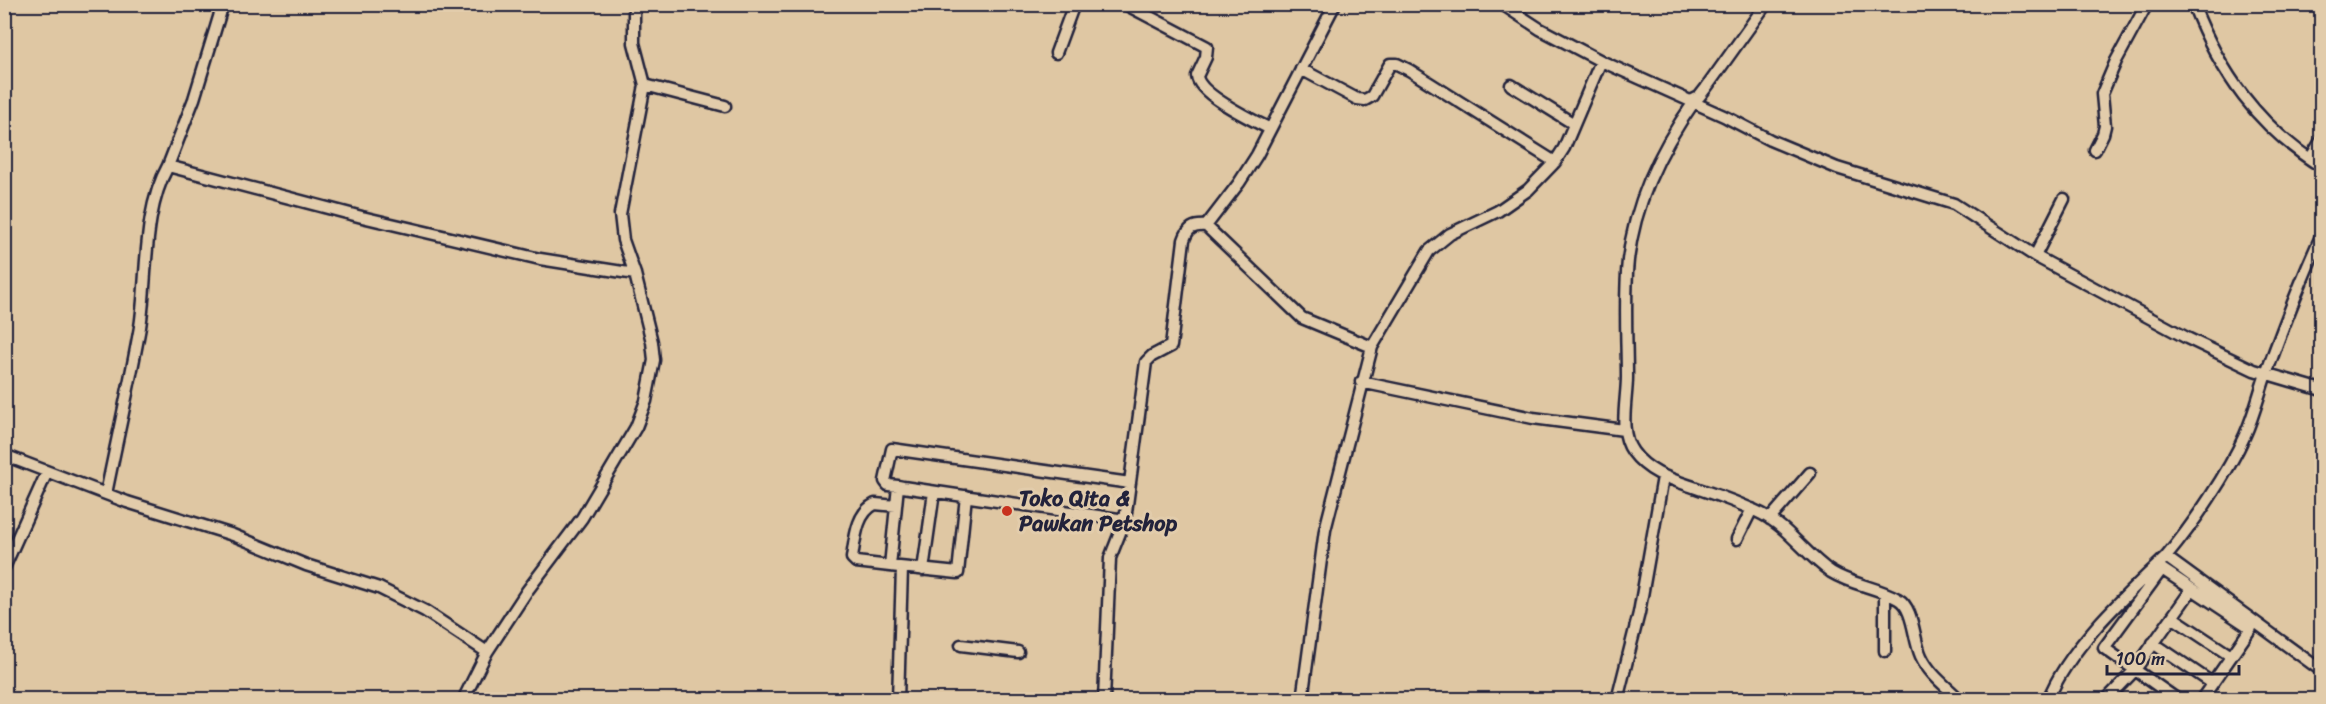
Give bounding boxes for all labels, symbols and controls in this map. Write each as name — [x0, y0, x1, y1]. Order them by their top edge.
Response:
place label: Toko Qita & Pawkan Petshop — [1019, 479, 1177, 543]
marker: Toko Qita & Pawkan Petshop — [1000, 504, 1014, 518]
scale bar — [2107, 638, 2239, 676]
text: 100 m — [2116, 643, 2165, 675]

